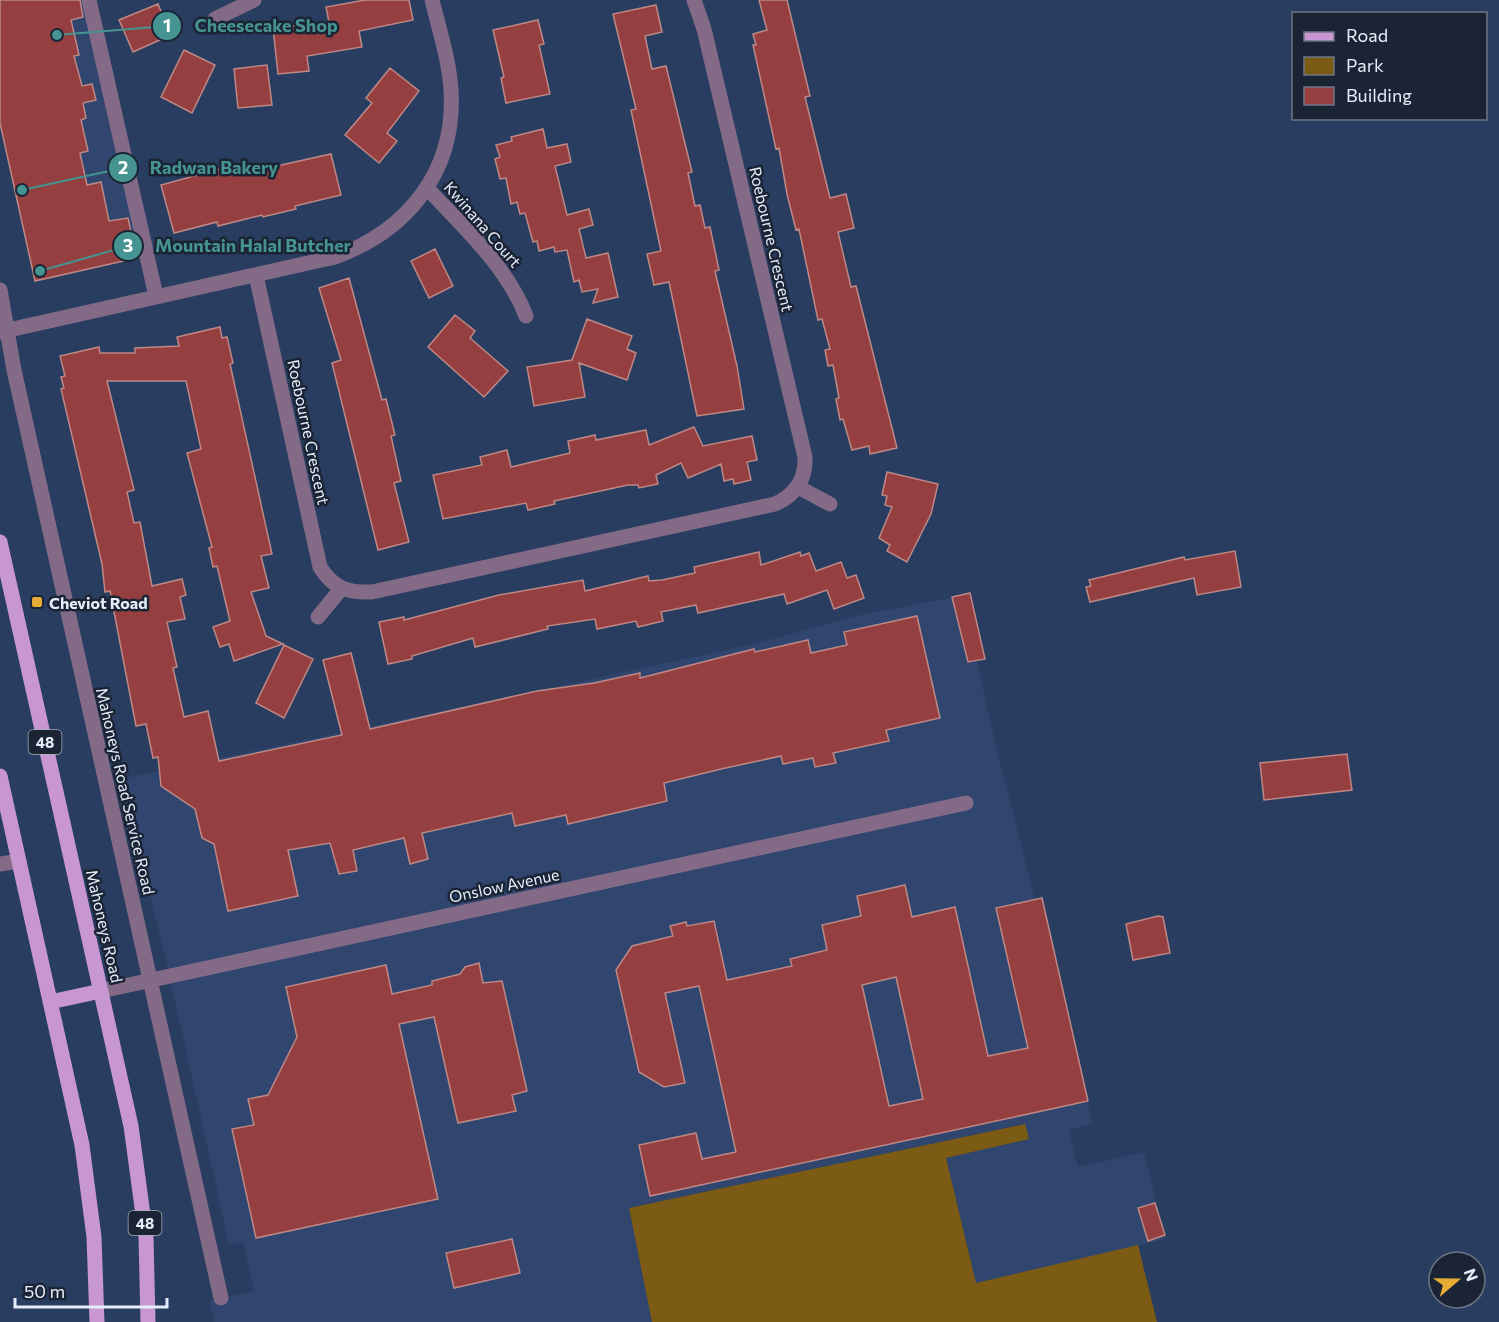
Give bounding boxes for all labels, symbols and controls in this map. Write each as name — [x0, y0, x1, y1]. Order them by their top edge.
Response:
callout: Cheesecake Shop — [152, 8, 349, 44]
legend — [1292, 12, 1487, 120]
text: 1 — [163, 14, 171, 36]
text: Cheesecake Shop — [194, 14, 338, 36]
text: Road — [1346, 24, 1388, 46]
text: Park — [1346, 54, 1384, 76]
text: Building — [1346, 84, 1412, 106]
callout: Radwan Bakery — [108, 150, 290, 186]
text: 2 — [118, 156, 128, 178]
text: Radwan Bakery — [150, 156, 278, 178]
street label: Roebourne Crescent — [746, 165, 798, 314]
street label: Kwinana Court — [441, 177, 526, 271]
callout: Mountain Halal Butcher — [113, 228, 363, 264]
text: 3 — [123, 234, 133, 256]
text: Mountain Halal Butcher — [155, 234, 352, 256]
street label: Roebourne Crescent — [284, 358, 334, 507]
place label: Cheviot Road — [49, 593, 148, 612]
marker: Cheviot Road — [30, 595, 44, 609]
street label: Mahoneys Road Service Road — [93, 686, 159, 896]
road number: 48 — [28, 730, 62, 754]
street label: Onslow Avenue — [447, 864, 561, 906]
street label: Mahoneys Road — [83, 868, 127, 984]
road number: 48 — [128, 1211, 162, 1235]
north arrow — [1427, 1250, 1487, 1310]
text: N — [1461, 1266, 1483, 1284]
scale bar — [15, 1271, 166, 1309]
text: 50 m — [24, 1280, 65, 1302]

